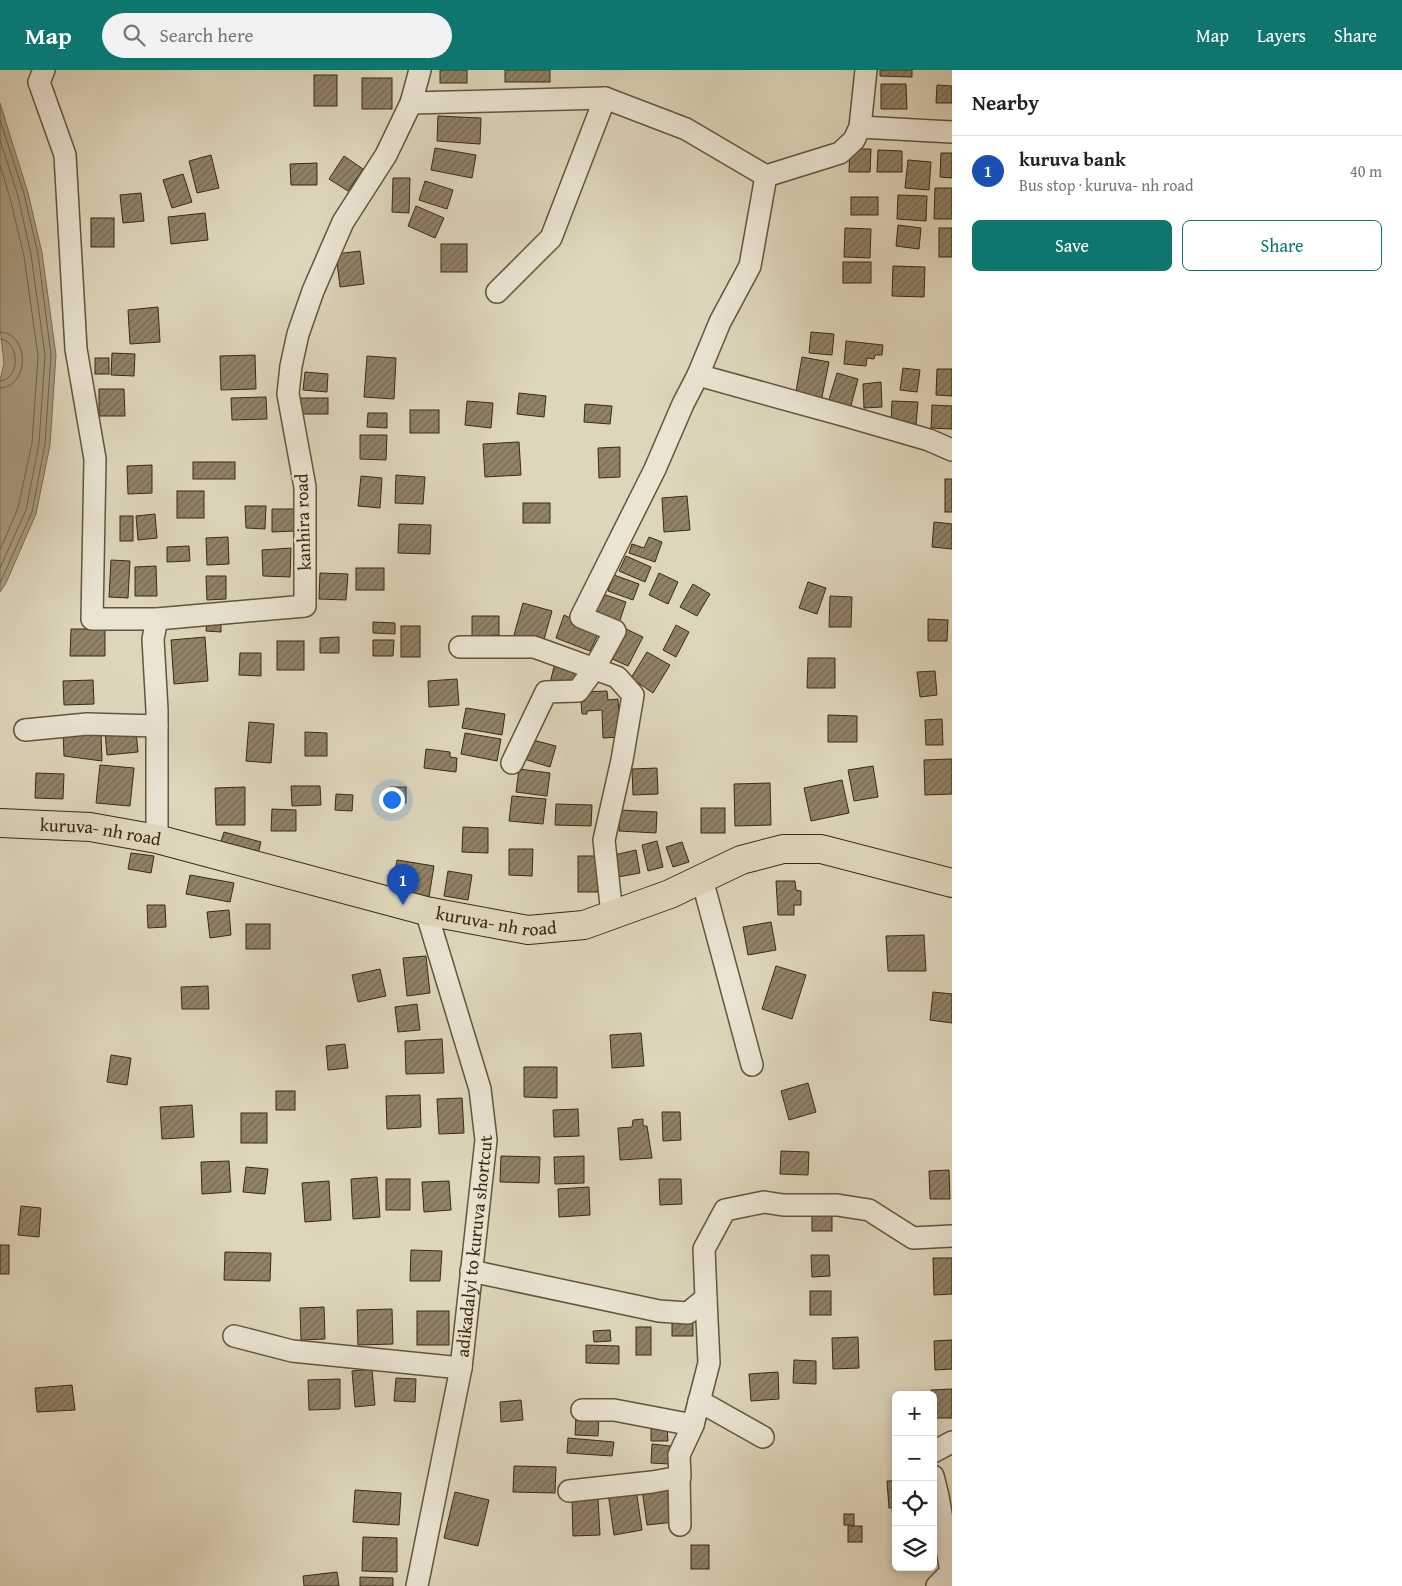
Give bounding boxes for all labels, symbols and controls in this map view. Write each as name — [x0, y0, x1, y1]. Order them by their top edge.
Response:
search box — [102, 13, 452, 58]
text: Map — [25, 18, 72, 53]
icon: search — [120, 21, 148, 49]
text: Search here — [160, 21, 253, 49]
text: Map — [1196, 22, 1229, 49]
text: Layers — [1257, 22, 1306, 49]
text: Share — [1334, 22, 1377, 49]
text: Nearby — [972, 87, 1039, 118]
text: kuruva bank — [1019, 145, 1126, 173]
text: 1 — [984, 159, 992, 183]
text: 40 m — [1350, 159, 1382, 183]
text: Bus stop · kuruva- nh road — [1019, 173, 1193, 197]
button: Save — [972, 220, 1172, 271]
button: Share — [1182, 220, 1382, 271]
street label: kanhira road — [287, 473, 318, 571]
your location — [379, 787, 405, 813]
street label: kuruva- nh road — [39, 811, 164, 853]
pin: 1 — [387, 864, 419, 905]
street label: kuruva- nh road — [434, 899, 558, 943]
street label: adikadalyi to kuruva shortcut — [448, 1133, 499, 1358]
map controls — [892, 1391, 937, 1571]
button: + — [892, 1391, 937, 1436]
button: − — [892, 1436, 937, 1481]
button: locate — [892, 1481, 937, 1526]
button: layers — [892, 1526, 937, 1571]

